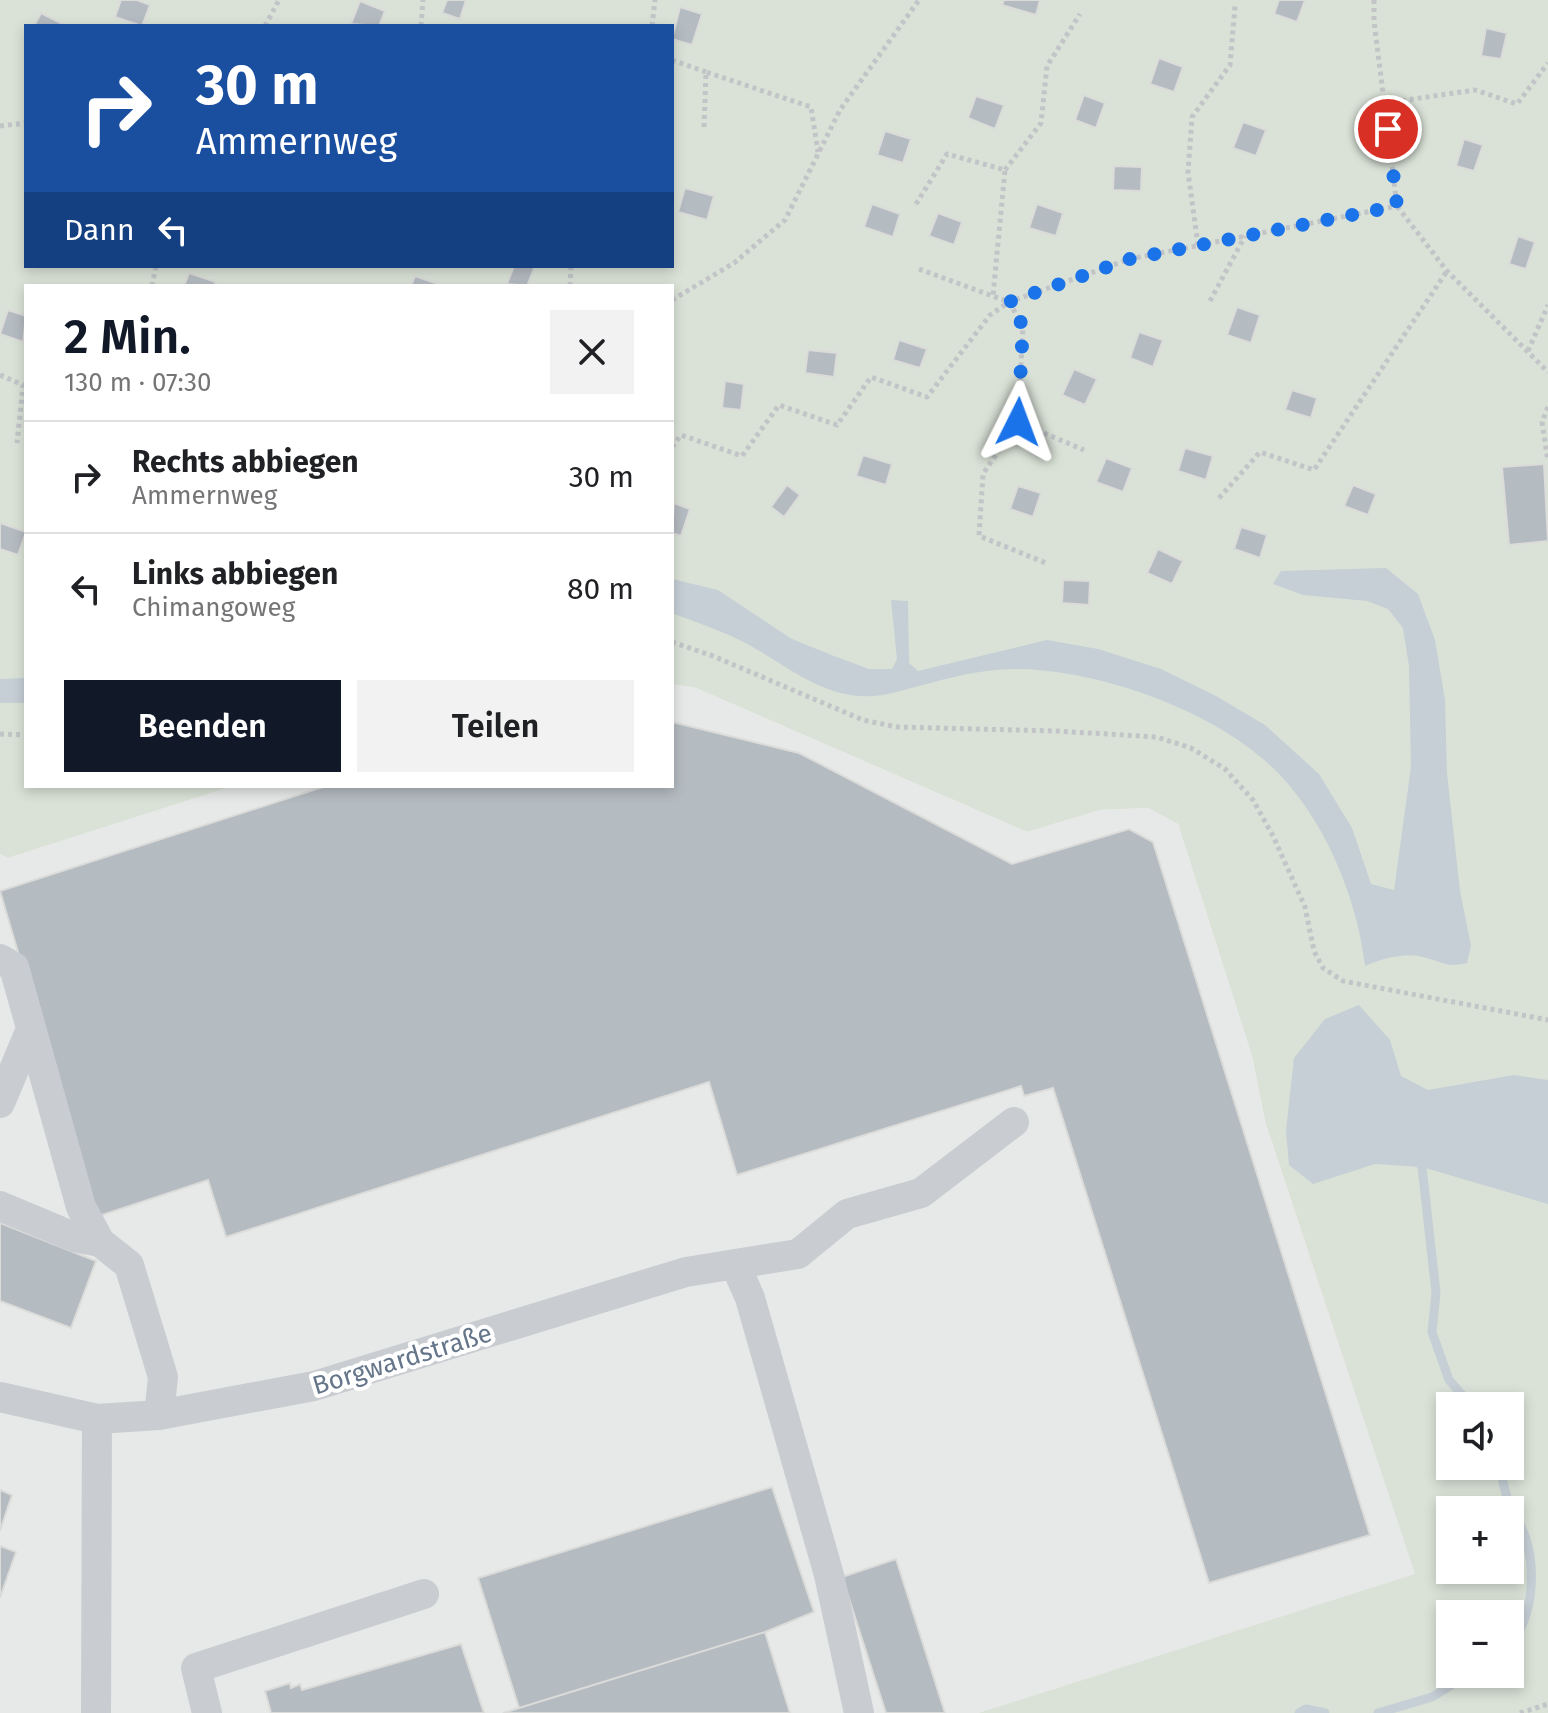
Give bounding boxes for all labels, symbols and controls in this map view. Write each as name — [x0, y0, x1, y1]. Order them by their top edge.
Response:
text: 30 m — [196, 52, 318, 119]
icon: right — [64, 56, 168, 160]
pin — [1354, 95, 1422, 163]
icon: arrive — [1366, 107, 1410, 151]
text: Ammernweg — [196, 120, 397, 164]
icon: left — [151, 208, 195, 252]
text: Dann — [64, 212, 135, 248]
text: 2 Min. — [64, 308, 191, 366]
button: close — [550, 310, 634, 394]
text: 130 m · 07:30 — [64, 367, 211, 398]
position arrow — [976, 380, 1060, 464]
text: Rechts abbiegen — [132, 444, 359, 480]
icon: right — [64, 455, 108, 499]
text: 30 m — [569, 459, 634, 495]
text: Ammernweg — [132, 480, 277, 511]
text: Links abbiegen — [132, 556, 338, 592]
icon: left — [64, 567, 108, 611]
text: 80 m — [567, 571, 634, 607]
text: Chimangoweg — [132, 592, 295, 623]
button: Beenden — [64, 680, 341, 772]
button: Teilen — [357, 680, 634, 772]
street label: Borgwardstraße — [309, 1317, 496, 1401]
map controls — [1436, 1392, 1524, 1688]
button: sound — [1436, 1392, 1524, 1480]
button: + — [1436, 1496, 1524, 1584]
button: − — [1436, 1600, 1524, 1688]

